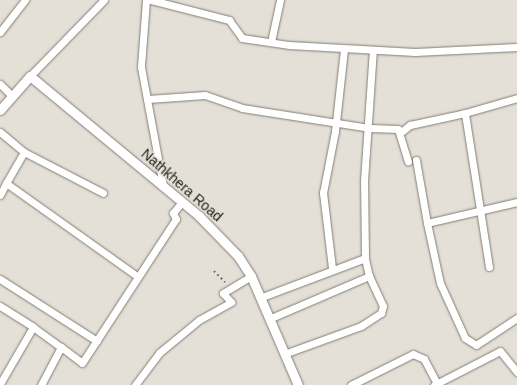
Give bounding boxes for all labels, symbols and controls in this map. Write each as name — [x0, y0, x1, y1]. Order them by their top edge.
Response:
street label: Nathkhera Road — [138, 145, 226, 225]

